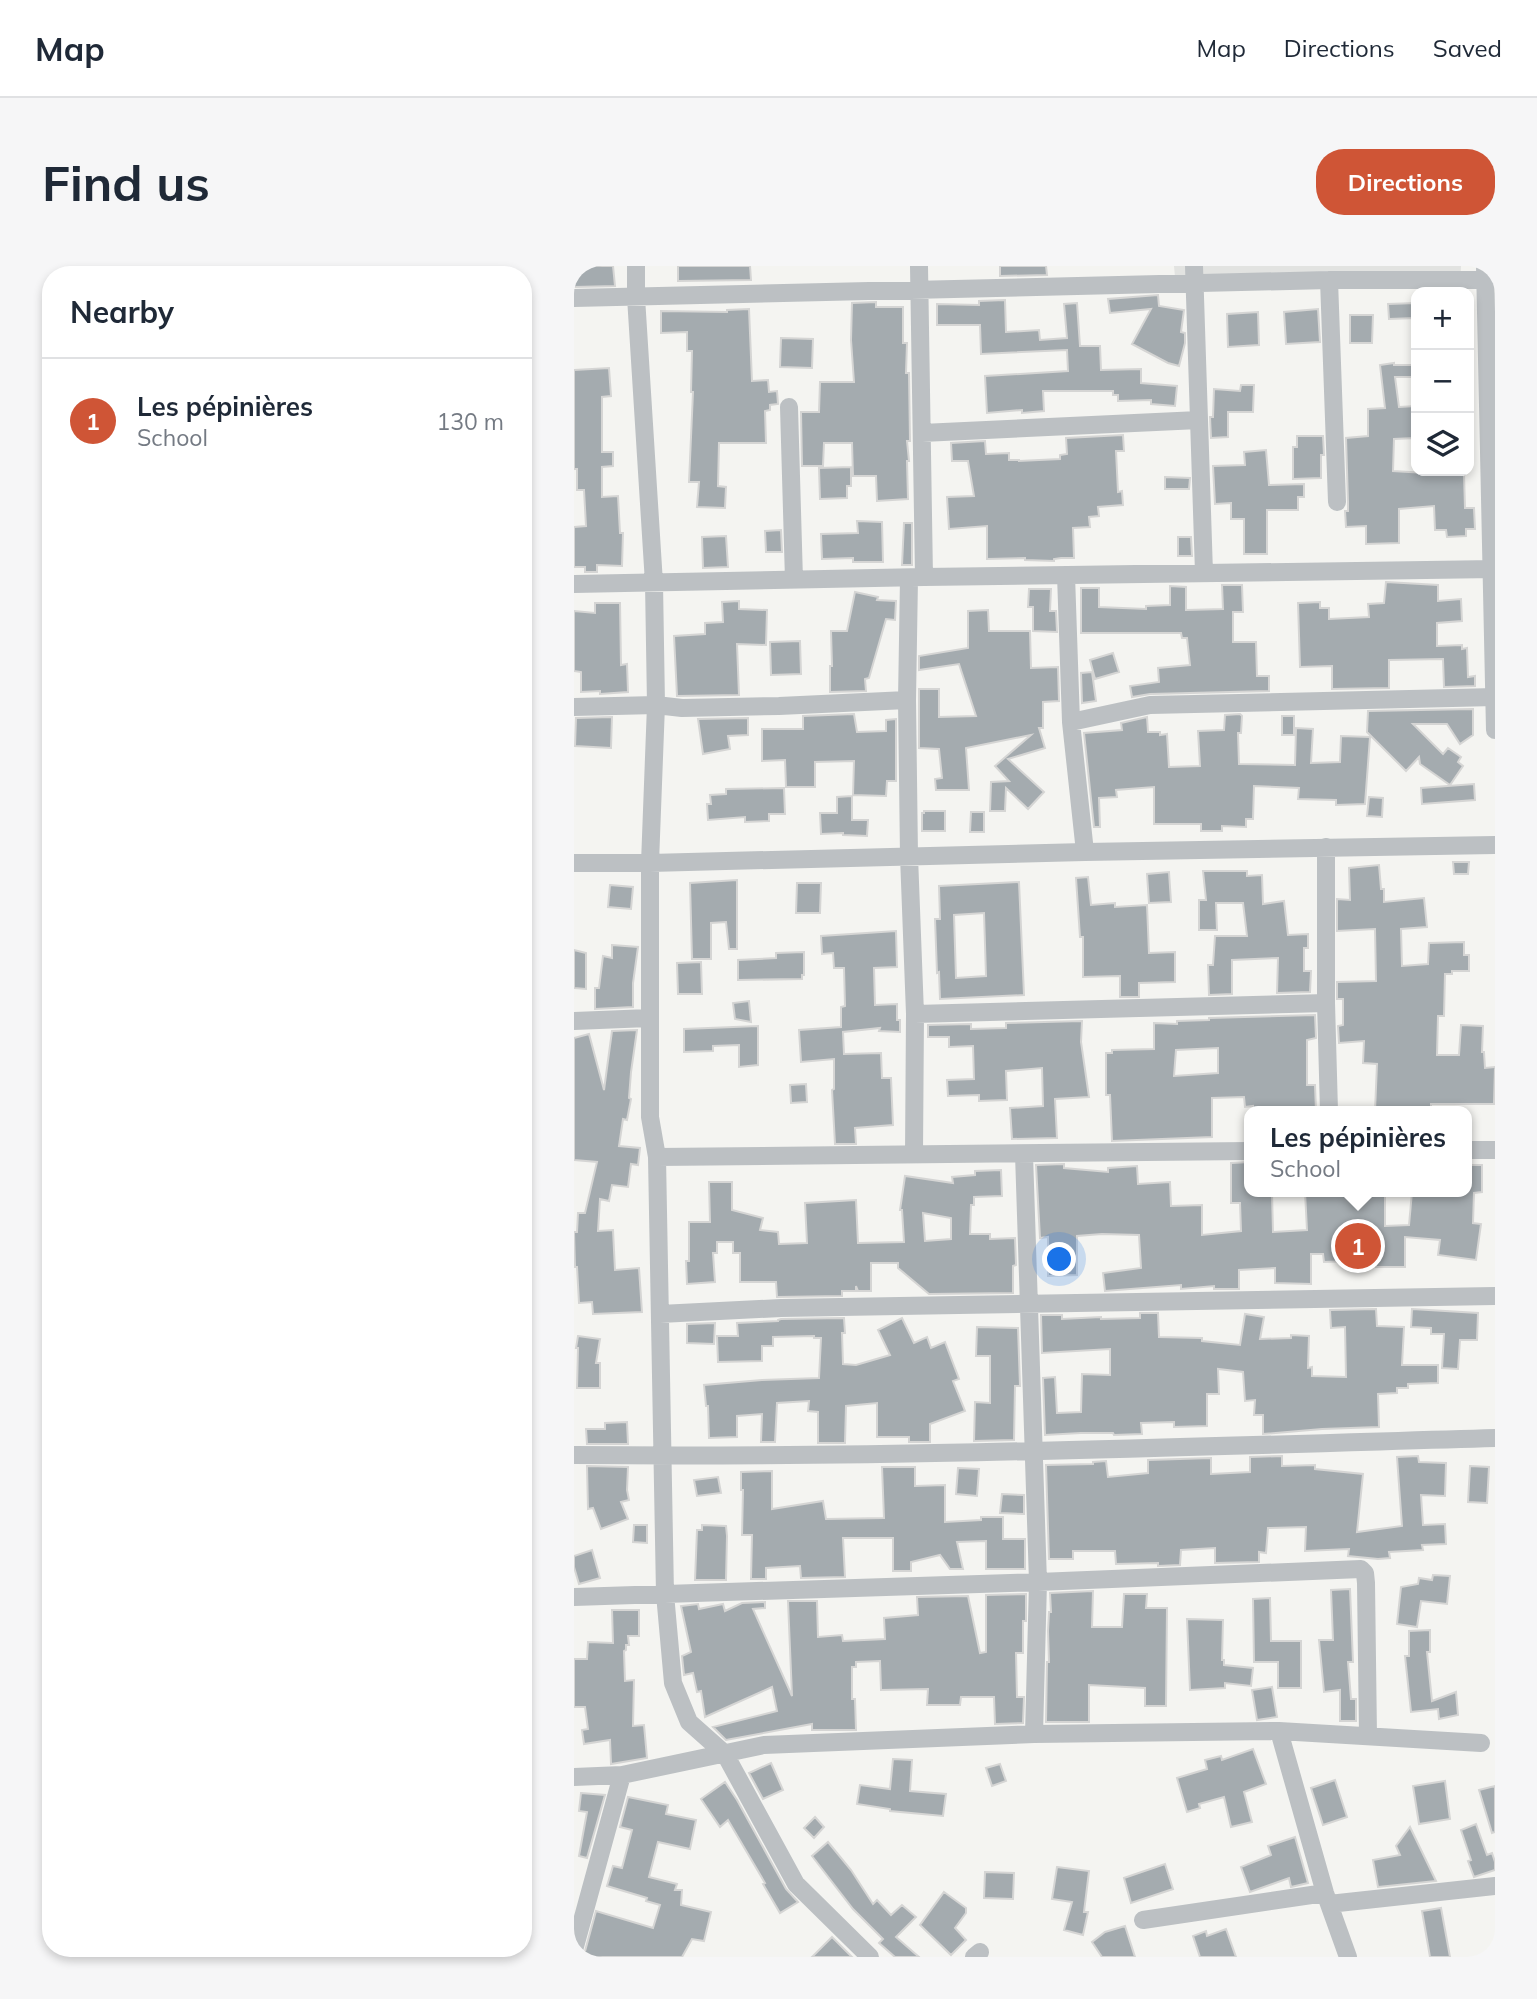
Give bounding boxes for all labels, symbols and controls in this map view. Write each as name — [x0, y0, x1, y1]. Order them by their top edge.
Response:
text: Map — [35, 28, 105, 69]
text: Map — [1196, 33, 1246, 63]
text: Directions — [1284, 33, 1395, 63]
text: Saved — [1433, 33, 1502, 63]
button: Directions — [1316, 149, 1495, 215]
text: Find us — [42, 152, 210, 213]
map controls — [1411, 287, 1474, 476]
button: + — [1411, 287, 1474, 350]
text: Nearby — [70, 293, 174, 331]
button: − — [1411, 350, 1474, 413]
text: Les pépinières — [137, 390, 313, 423]
text: 1 — [86, 407, 100, 436]
text: 130 m — [436, 407, 504, 436]
button: layers — [1411, 413, 1474, 476]
text: School — [137, 423, 208, 452]
popup — [1244, 1106, 1472, 1197]
text: Les pépinières — [1270, 1121, 1446, 1154]
text: School — [1270, 1154, 1341, 1183]
pin: 1 — [1335, 1220, 1381, 1272]
your location — [1042, 1242, 1076, 1276]

